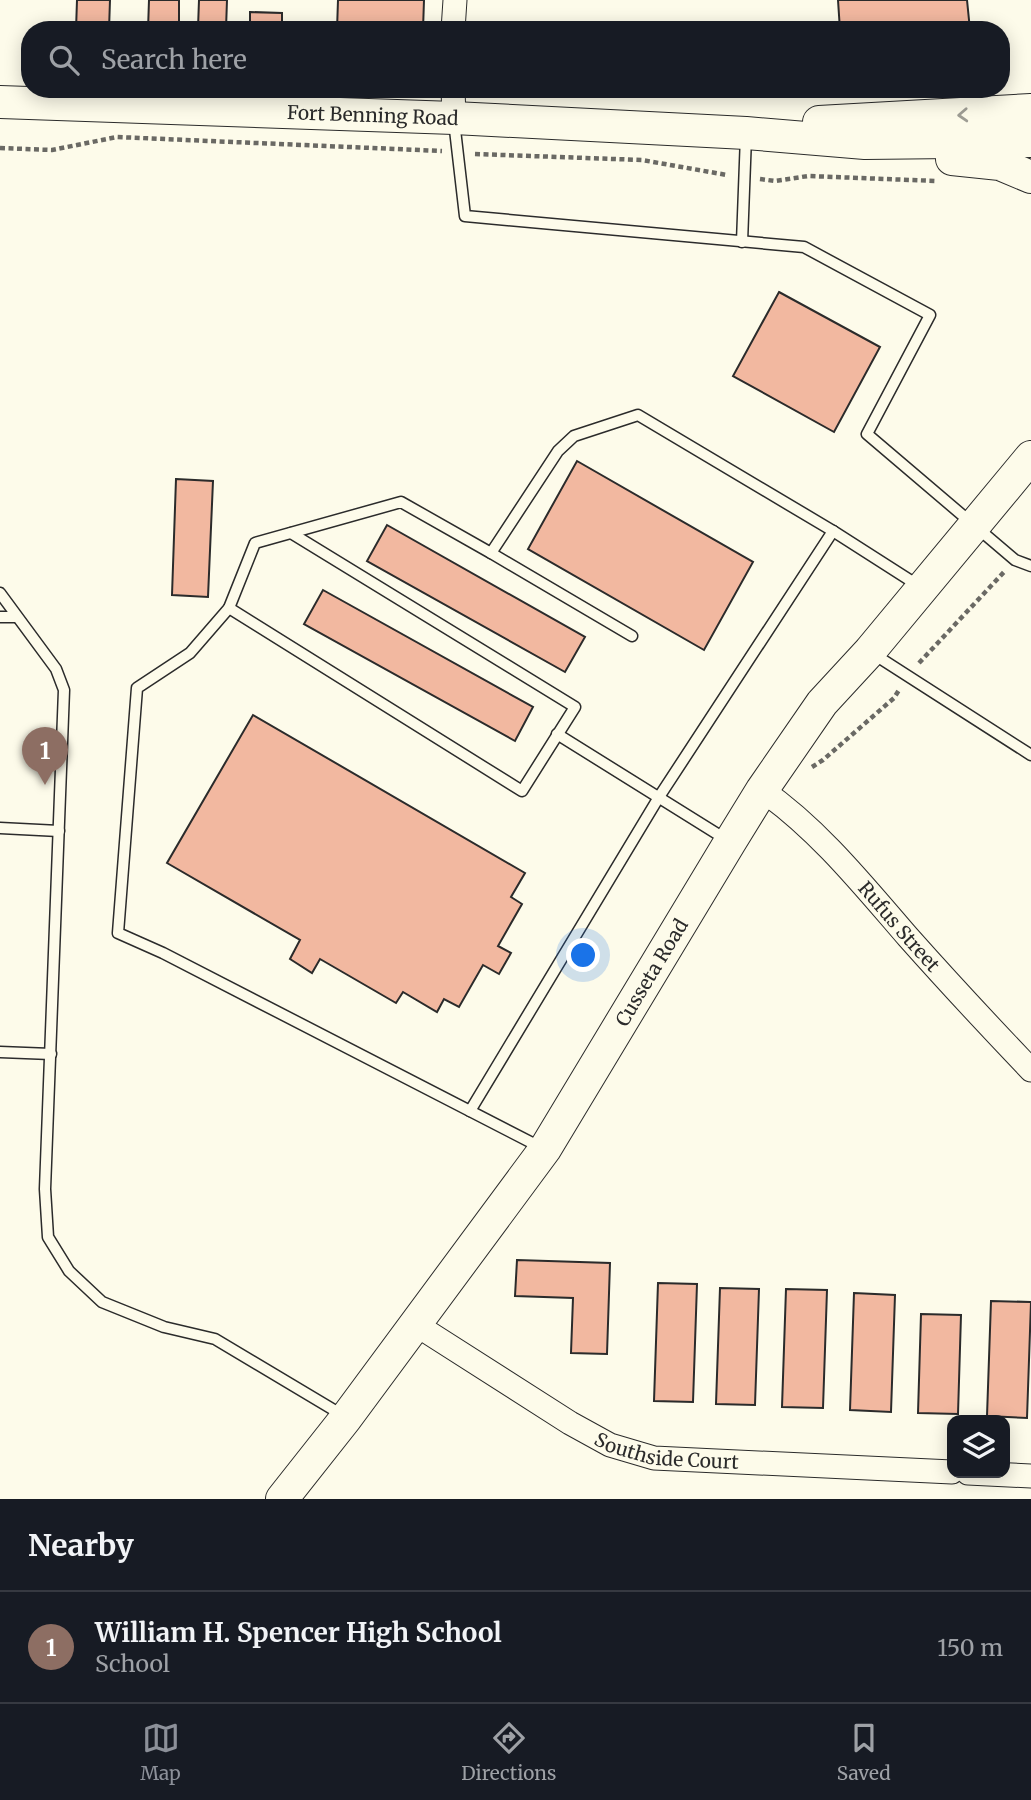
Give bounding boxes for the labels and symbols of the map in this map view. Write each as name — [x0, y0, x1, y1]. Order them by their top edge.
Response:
street label: Fort Benning Road — [287, 100, 459, 130]
one-way arrow — [957, 107, 968, 122]
pin: 1 — [22, 727, 68, 785]
street label: Rufus Street — [853, 876, 946, 977]
street label: Cusseta Road — [610, 914, 693, 1030]
your location — [566, 938, 600, 972]
street label: Southside Court — [590, 1427, 740, 1474]

